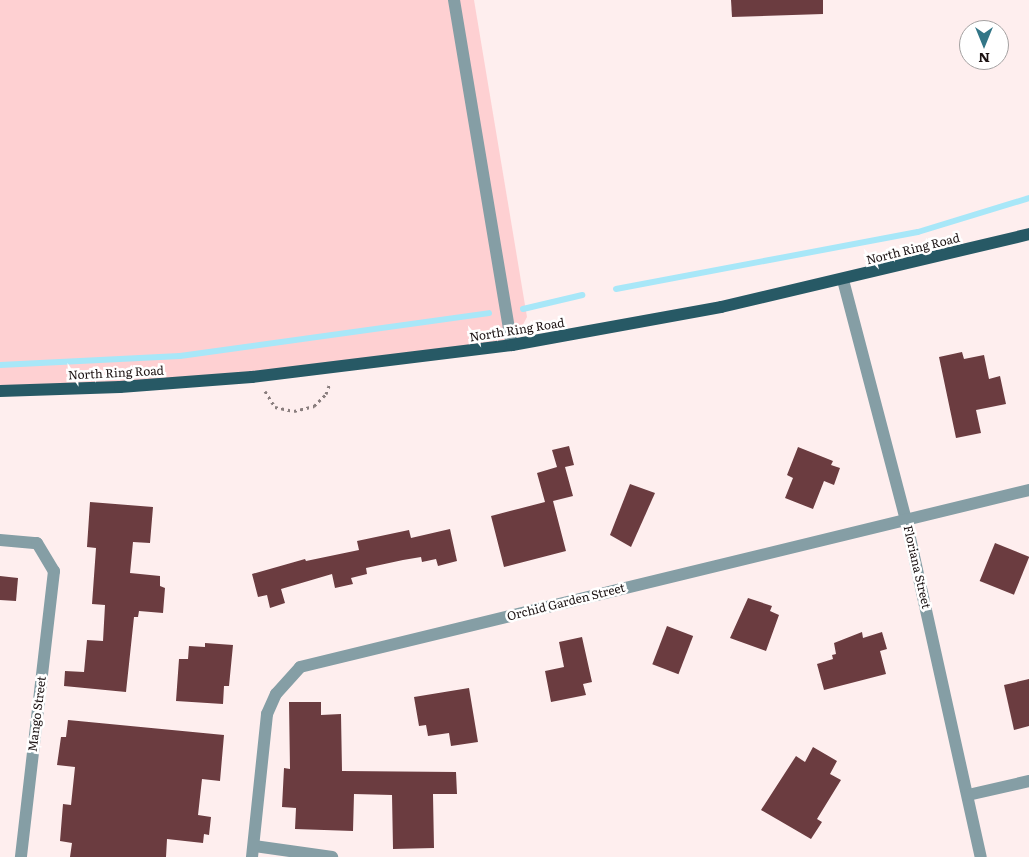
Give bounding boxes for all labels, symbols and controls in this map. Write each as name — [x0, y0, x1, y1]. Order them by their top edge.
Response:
north arrow — [959, 20, 1009, 70]
text: N — [978, 49, 990, 69]
street label: North Ring Road — [865, 230, 961, 268]
street label: North Ring Road — [468, 315, 566, 345]
street label: North Ring Road — [68, 363, 164, 383]
street label: Floriana Street — [900, 524, 934, 610]
street label: Orchid Garden Street — [505, 580, 627, 624]
street label: Mango Street — [25, 675, 49, 753]

